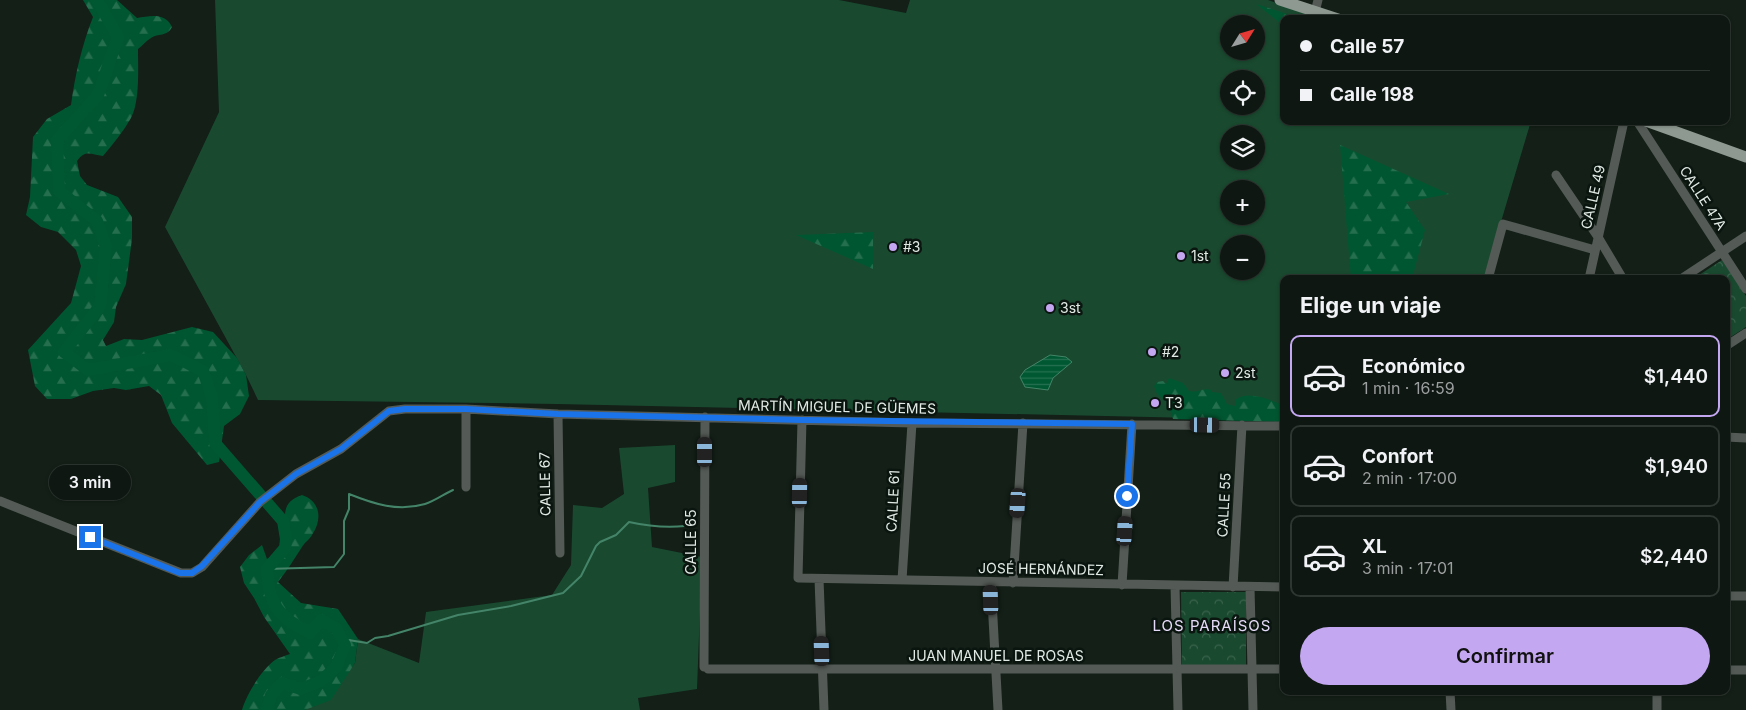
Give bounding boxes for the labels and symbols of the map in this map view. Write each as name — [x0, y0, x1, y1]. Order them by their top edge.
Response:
north arrow — [1220, 15, 1265, 60]
street label: CALLE 49 — [1577, 163, 1608, 231]
street label: CALLE 47A — [1676, 163, 1731, 233]
place label: #3 — [903, 238, 921, 255]
marker: #3 — [887, 241, 899, 253]
place label: 1st — [1191, 247, 1209, 264]
marker: 1st — [1175, 250, 1187, 262]
place label: 3st — [1060, 299, 1081, 316]
marker: 3st — [1044, 302, 1056, 314]
place label: #2 — [1162, 343, 1179, 360]
marker: #2 — [1146, 346, 1158, 358]
place label: 2st — [1235, 364, 1256, 381]
marker: 2st — [1219, 367, 1231, 379]
place label: T3 — [1165, 394, 1183, 411]
street label: MARTÍN MIGUEL DE GÜEMES — [738, 396, 936, 417]
marker: T3 — [1149, 397, 1161, 409]
car — [1189, 417, 1220, 433]
car — [697, 437, 712, 467]
street label: CALLE 67 — [535, 452, 554, 516]
callout: 3 min — [49, 464, 131, 500]
street label: CALLE 61 — [882, 469, 903, 532]
street label: CALLE 55 — [1213, 472, 1234, 538]
car — [792, 478, 807, 508]
route start — [1116, 485, 1138, 507]
car — [1009, 488, 1026, 518]
street label: CALLE 65 — [682, 510, 699, 575]
car — [1116, 516, 1133, 546]
route end — [79, 526, 101, 548]
street label: JOSÉ HERNÁNDEZ — [978, 559, 1104, 578]
car — [982, 585, 999, 615]
district label: LOS PARAÍSOS — [1153, 616, 1271, 635]
car — [813, 636, 830, 666]
street label: JUAN MANUEL DE ROSAS — [908, 647, 1084, 664]

